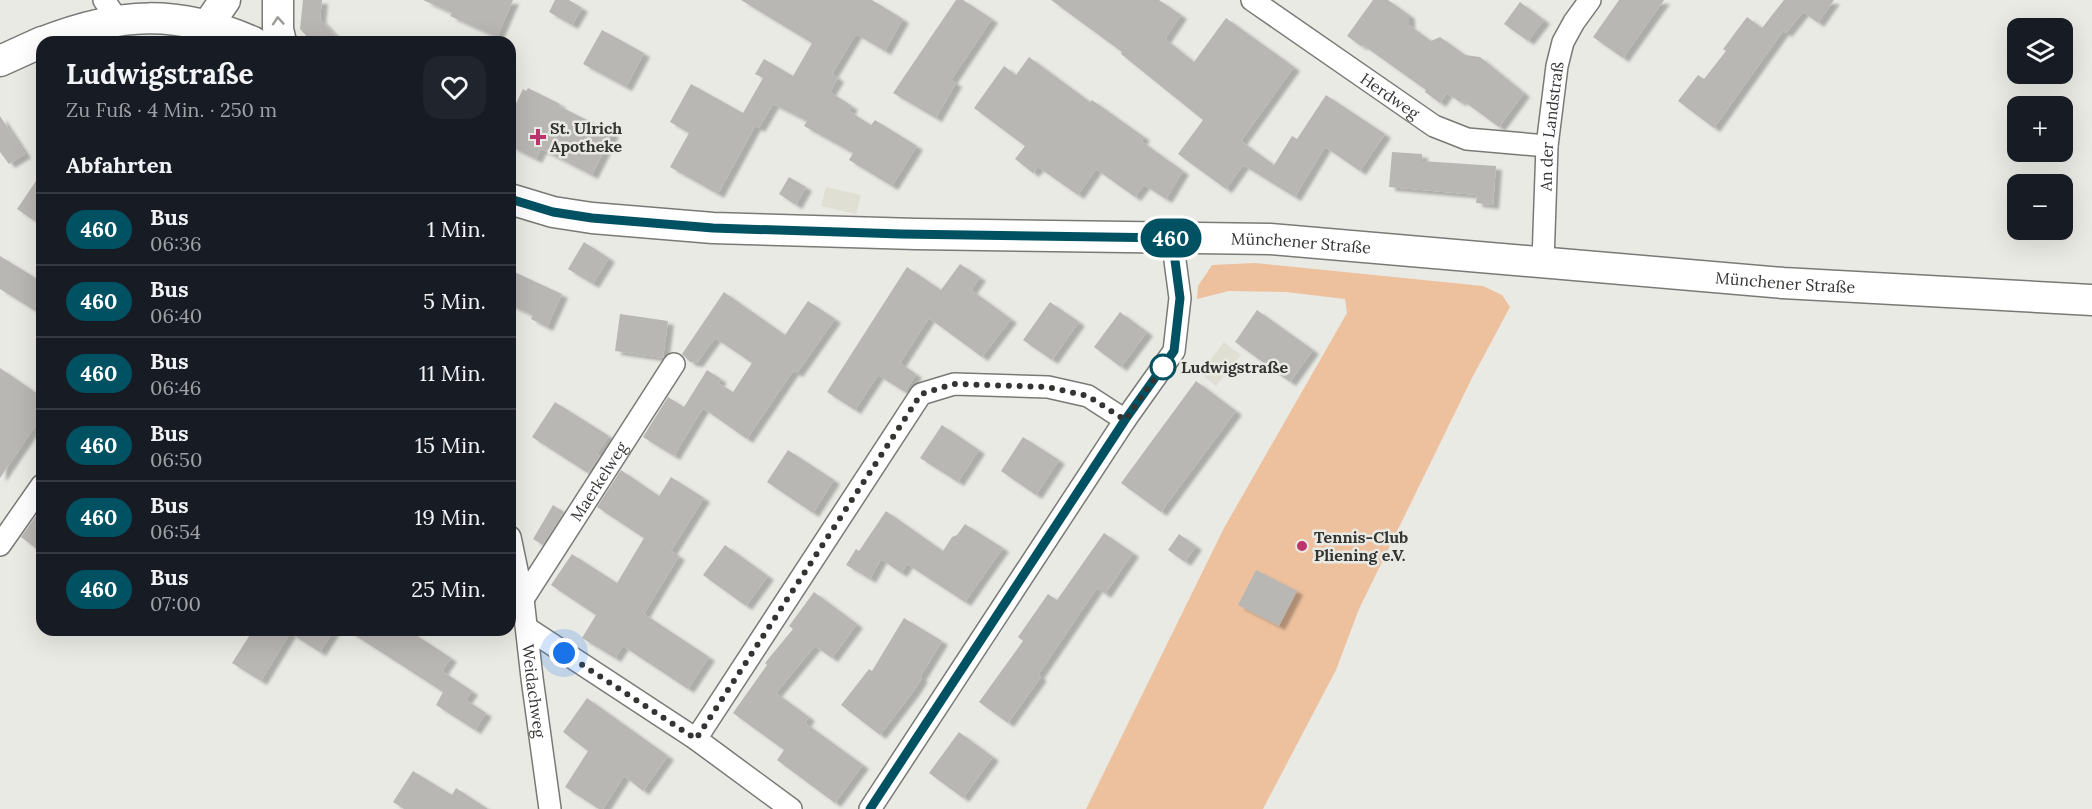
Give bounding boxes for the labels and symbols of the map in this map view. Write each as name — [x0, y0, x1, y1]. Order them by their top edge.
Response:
one-way arrow — [272, 17, 285, 26]
street label: An der Landstraß — [1535, 60, 1567, 192]
street label: Herdweg — [1357, 68, 1424, 124]
place label: St. Ulrich Apotheke — [550, 118, 622, 156]
marker: St. Ulrich Apotheke — [531, 130, 545, 144]
line badge: 460 — [1136, 218, 1206, 258]
street label: Münchener Straße — [1231, 228, 1372, 258]
street label: Münchener Straße — [1714, 267, 1856, 297]
marker: Ludwigstraße — [1150, 354, 1176, 380]
place label: Ludwigstraße — [1181, 357, 1289, 377]
street label: Maerkelweg — [566, 437, 632, 525]
place label: Tennis-Club Pliening e.V. — [1314, 527, 1408, 565]
marker: Tennis-Club Pliening e.V. — [1295, 539, 1309, 553]
your location — [549, 638, 579, 668]
street label: Weidachweg — [518, 643, 550, 740]

